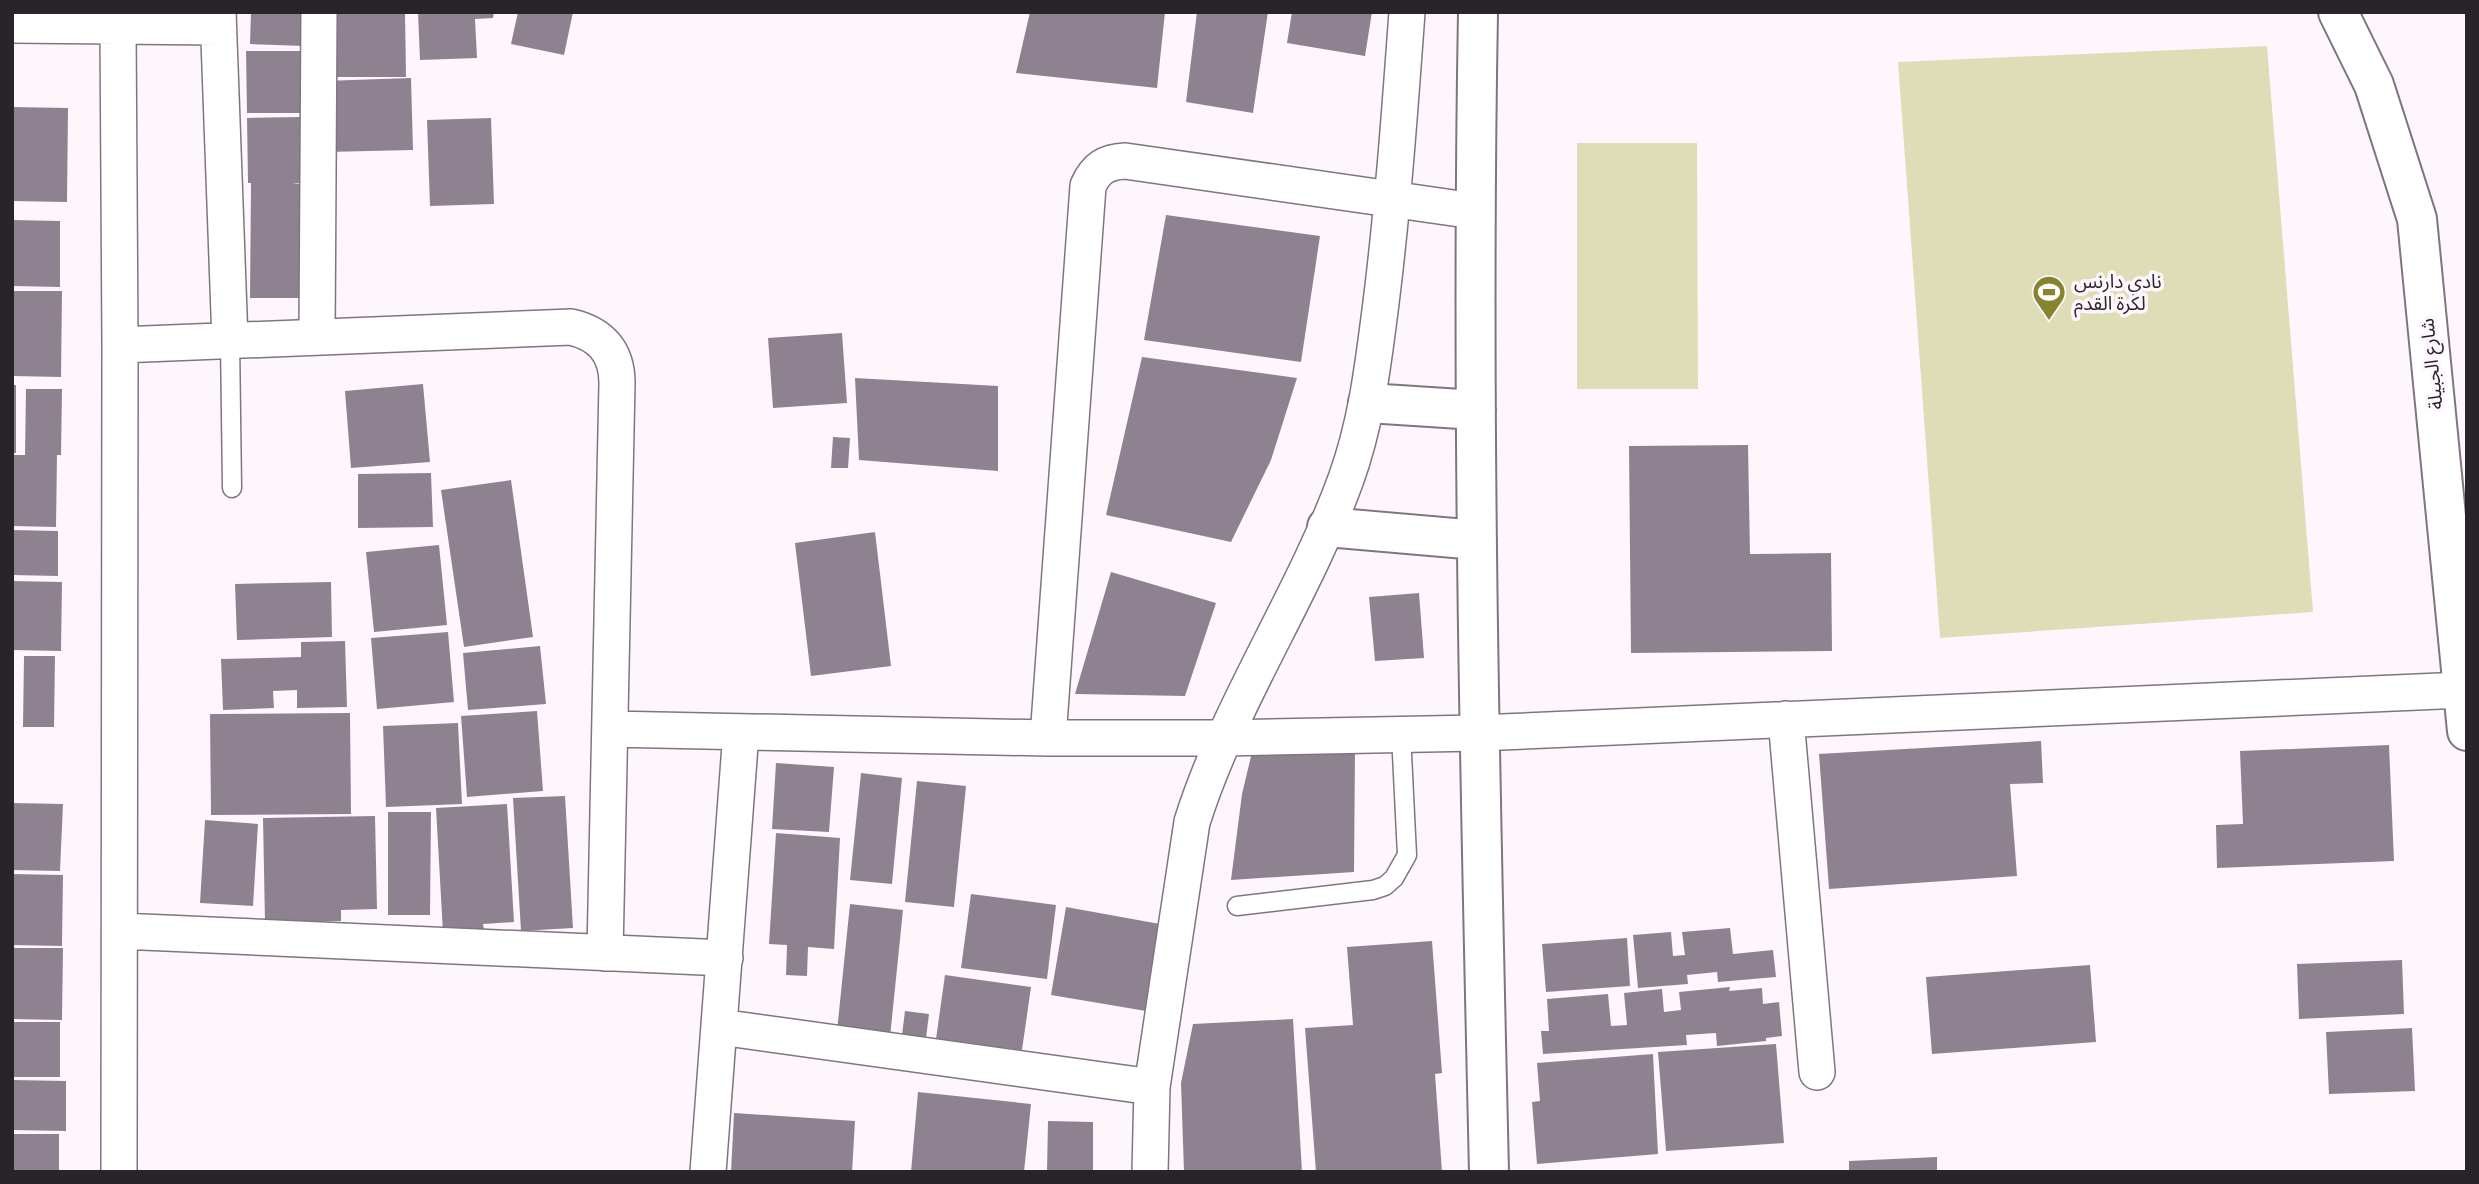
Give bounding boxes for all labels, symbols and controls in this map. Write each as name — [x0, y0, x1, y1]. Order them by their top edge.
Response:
place label: نادي دارنس لكرة القدم — [2074, 270, 2162, 318]
sports icon: نادي دارنس لكرة القدم — [2030, 273, 2068, 322]
street label: شارع الجبيلة — [2415, 317, 2450, 411]

